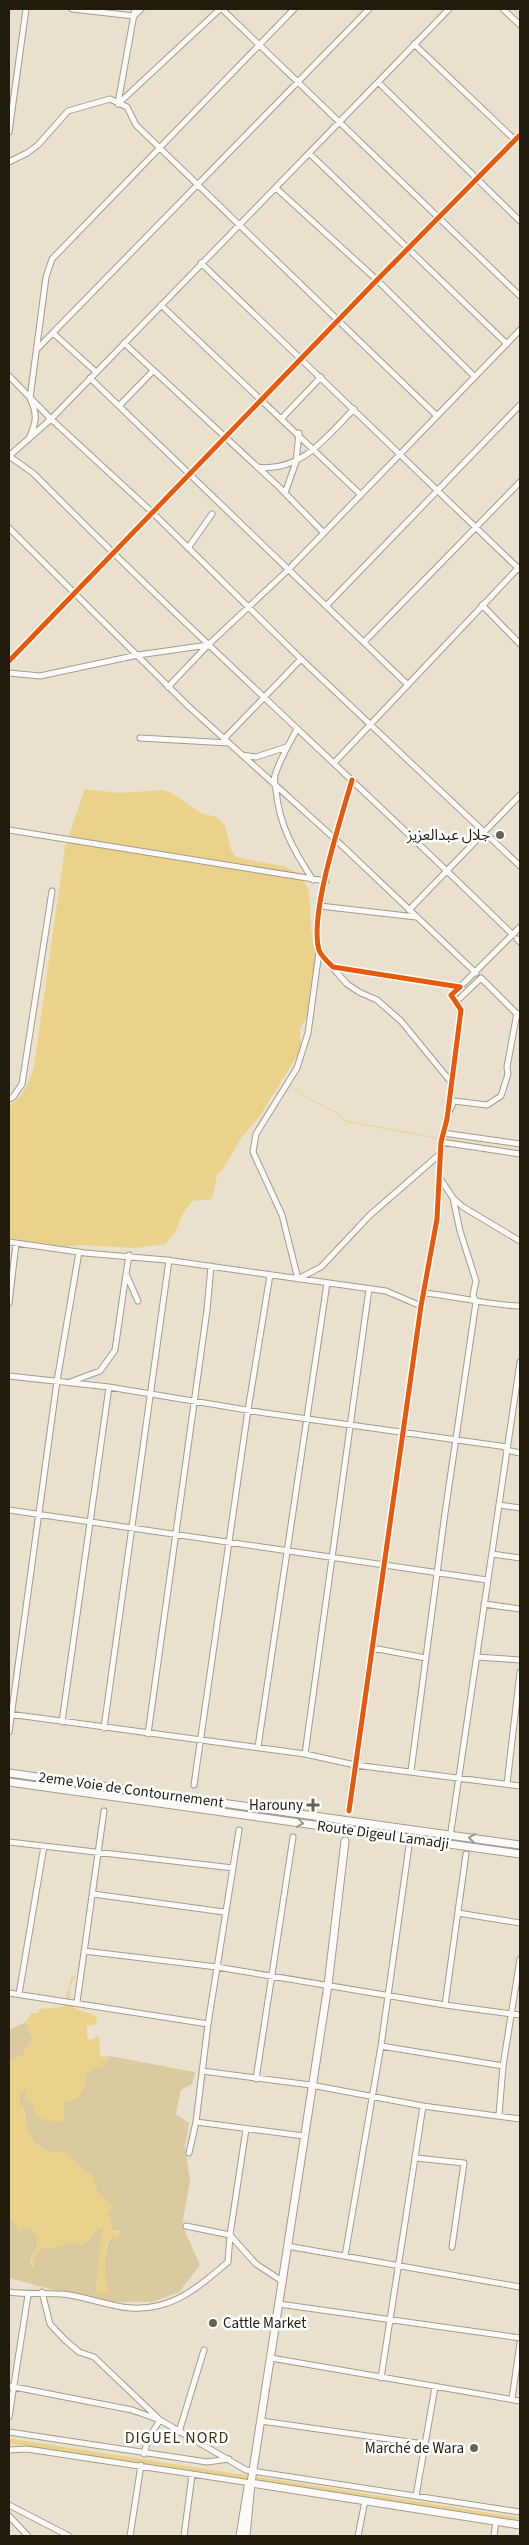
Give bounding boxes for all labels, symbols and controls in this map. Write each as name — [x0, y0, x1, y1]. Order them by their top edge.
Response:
place label: جلال عبدالعزيز — [406, 825, 490, 846]
marker: جلال عبدالعزيز — [494, 829, 506, 841]
street label: 2eme Voie de Contournement — [37, 1767, 225, 1813]
place label: Harouny — [249, 1795, 303, 1816]
marker: Harouny — [307, 1799, 319, 1811]
street label: Route Digeul Lamadji — [316, 1815, 450, 1855]
one-way arrow — [296, 1817, 304, 1828]
one-way arrow — [468, 1834, 476, 1844]
place label: Cattle Market — [223, 2313, 306, 2334]
marker: Cattle Market — [207, 2317, 219, 2329]
district label: DIGUEL NORD — [125, 2427, 229, 2449]
place label: Marché de Wara — [365, 2438, 464, 2459]
marker: Marché de Wara — [468, 2442, 480, 2454]

